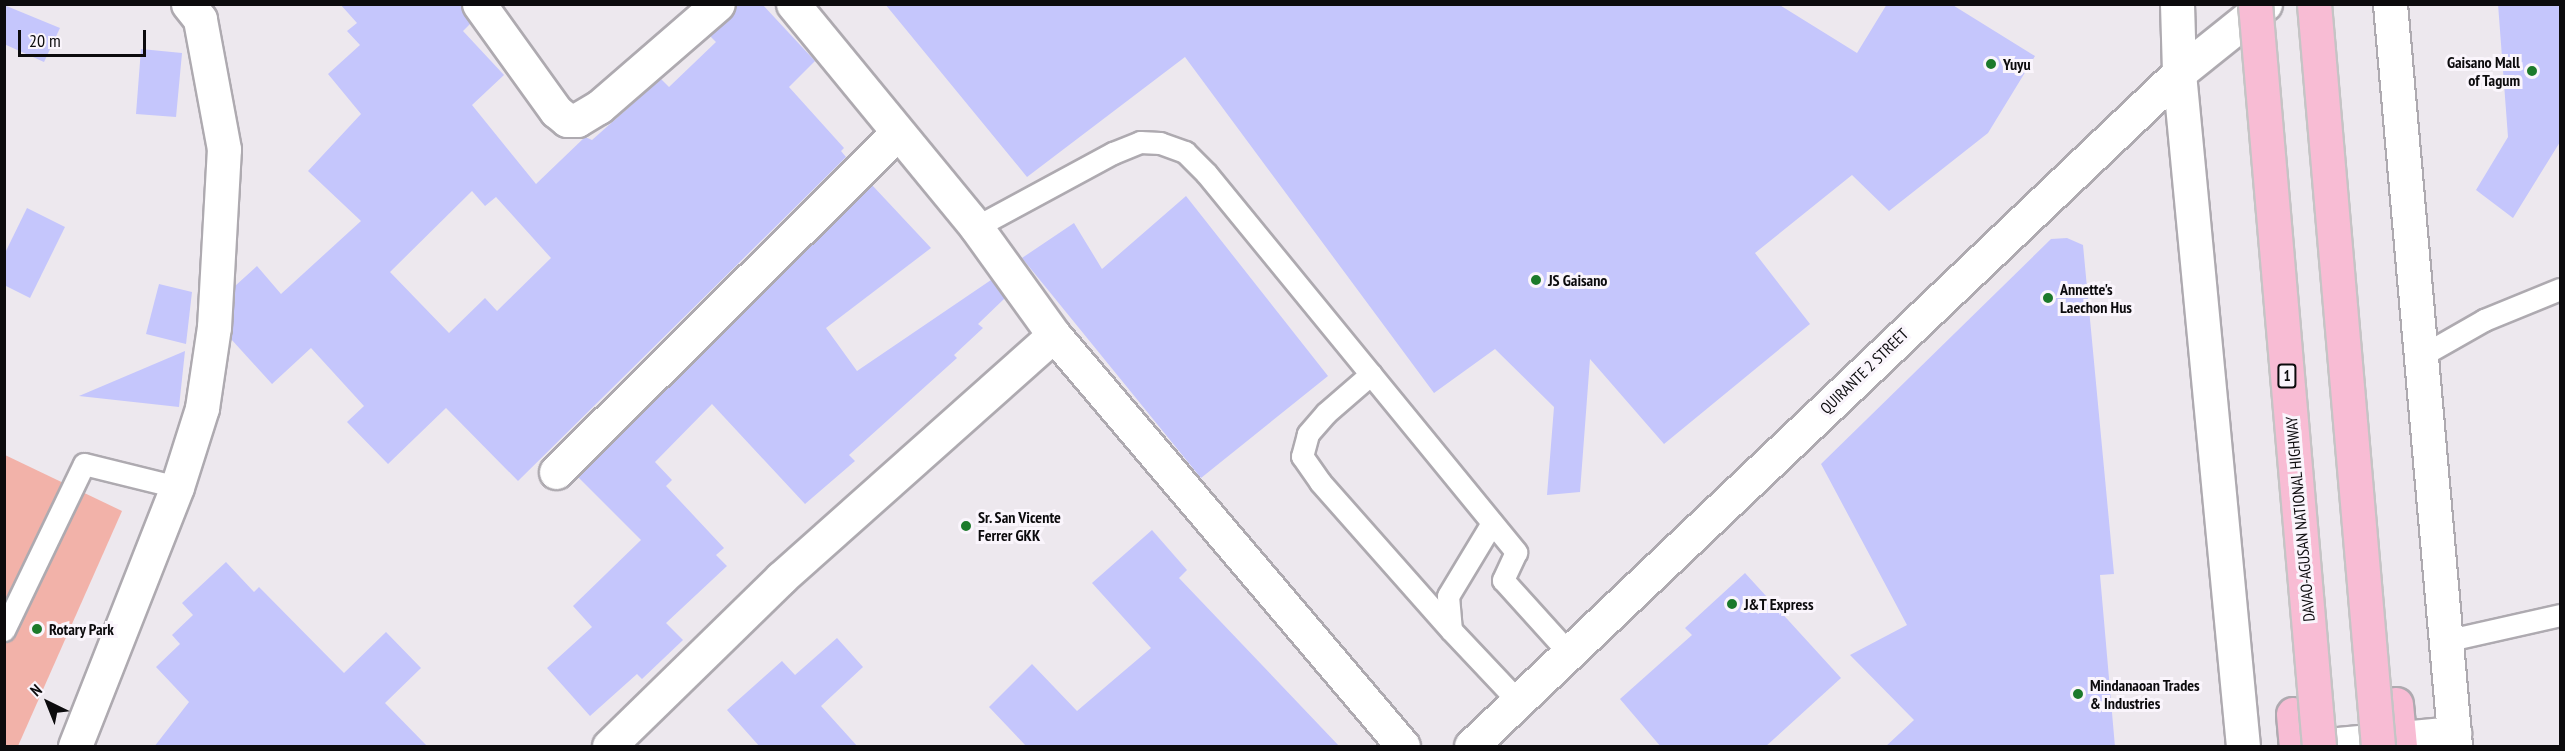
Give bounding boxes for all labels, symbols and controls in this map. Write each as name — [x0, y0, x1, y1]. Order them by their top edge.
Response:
scale bar — [21, 18, 148, 56]
text: 20 m — [29, 29, 61, 52]
place label: Gaisano Mall of Tagum — [2447, 52, 2520, 90]
place label: Yuyu — [2003, 54, 2031, 74]
marker: Yuyu — [1984, 57, 1998, 71]
marker: Gaisano Mall of Tagum — [2525, 64, 2539, 78]
place label: JS Gaisano — [1548, 270, 1608, 290]
marker: JS Gaisano — [1529, 273, 1543, 287]
place label: Annette's Laechon Hus — [2060, 279, 2132, 317]
marker: Annette's Laechon Hus — [2041, 291, 2055, 305]
street label: QUIRANTE 2 STREET — [1816, 324, 1912, 418]
road number: 1 — [2276, 364, 2298, 388]
street label: DAVAO-AGUSAN NATIONAL HIGHWAY — [2281, 415, 2319, 623]
place label: Sr. San Vicente Ferrer GKK — [978, 507, 1062, 545]
marker: Sr. San Vicente Ferrer GKK — [959, 519, 973, 533]
place label: J&T Express — [1744, 594, 1814, 614]
marker: J&T Express — [1725, 597, 1739, 611]
place label: Rotary Park — [49, 619, 114, 639]
marker: Rotary Park — [30, 622, 44, 636]
north arrow — [18, 673, 78, 733]
place label: Mindanaoan Trades & Industries — [2090, 675, 2200, 713]
text: N — [26, 680, 46, 700]
marker: Mindanaoan Trades & Industries — [2071, 687, 2085, 701]

